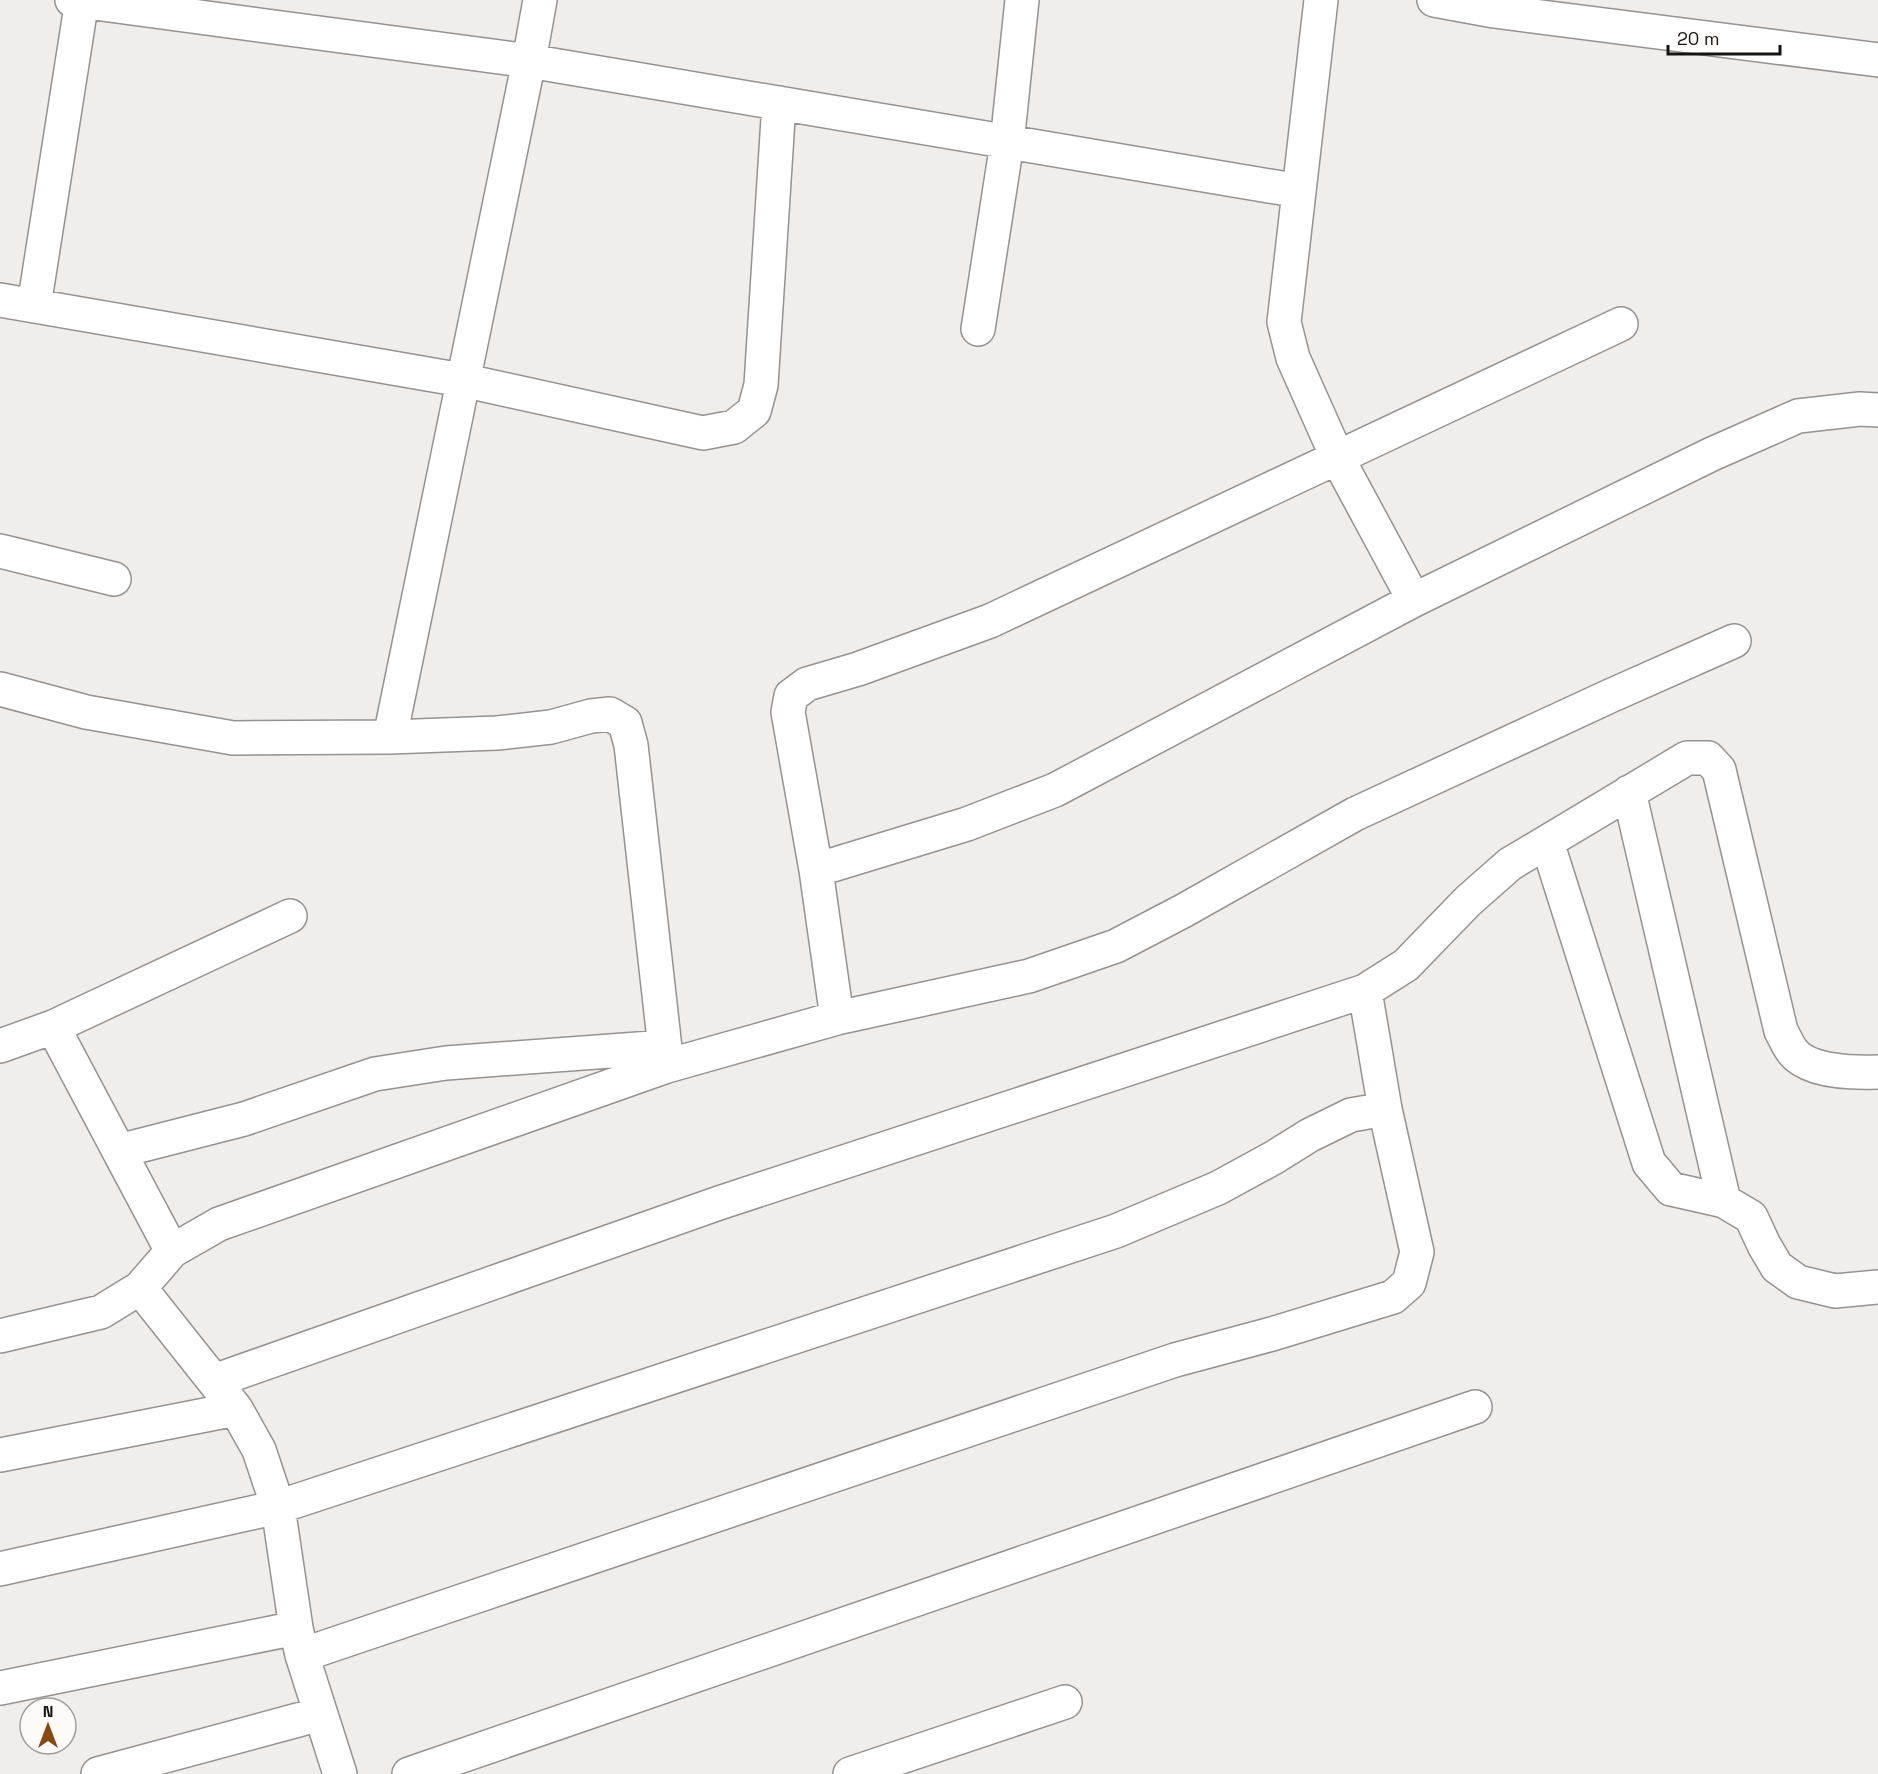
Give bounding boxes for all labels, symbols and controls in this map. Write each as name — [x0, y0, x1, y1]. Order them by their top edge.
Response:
scale bar — [1668, 18, 1780, 56]
text: 20 m — [1677, 27, 1720, 50]
north arrow — [18, 1696, 78, 1756]
text: N — [43, 1701, 53, 1722]

